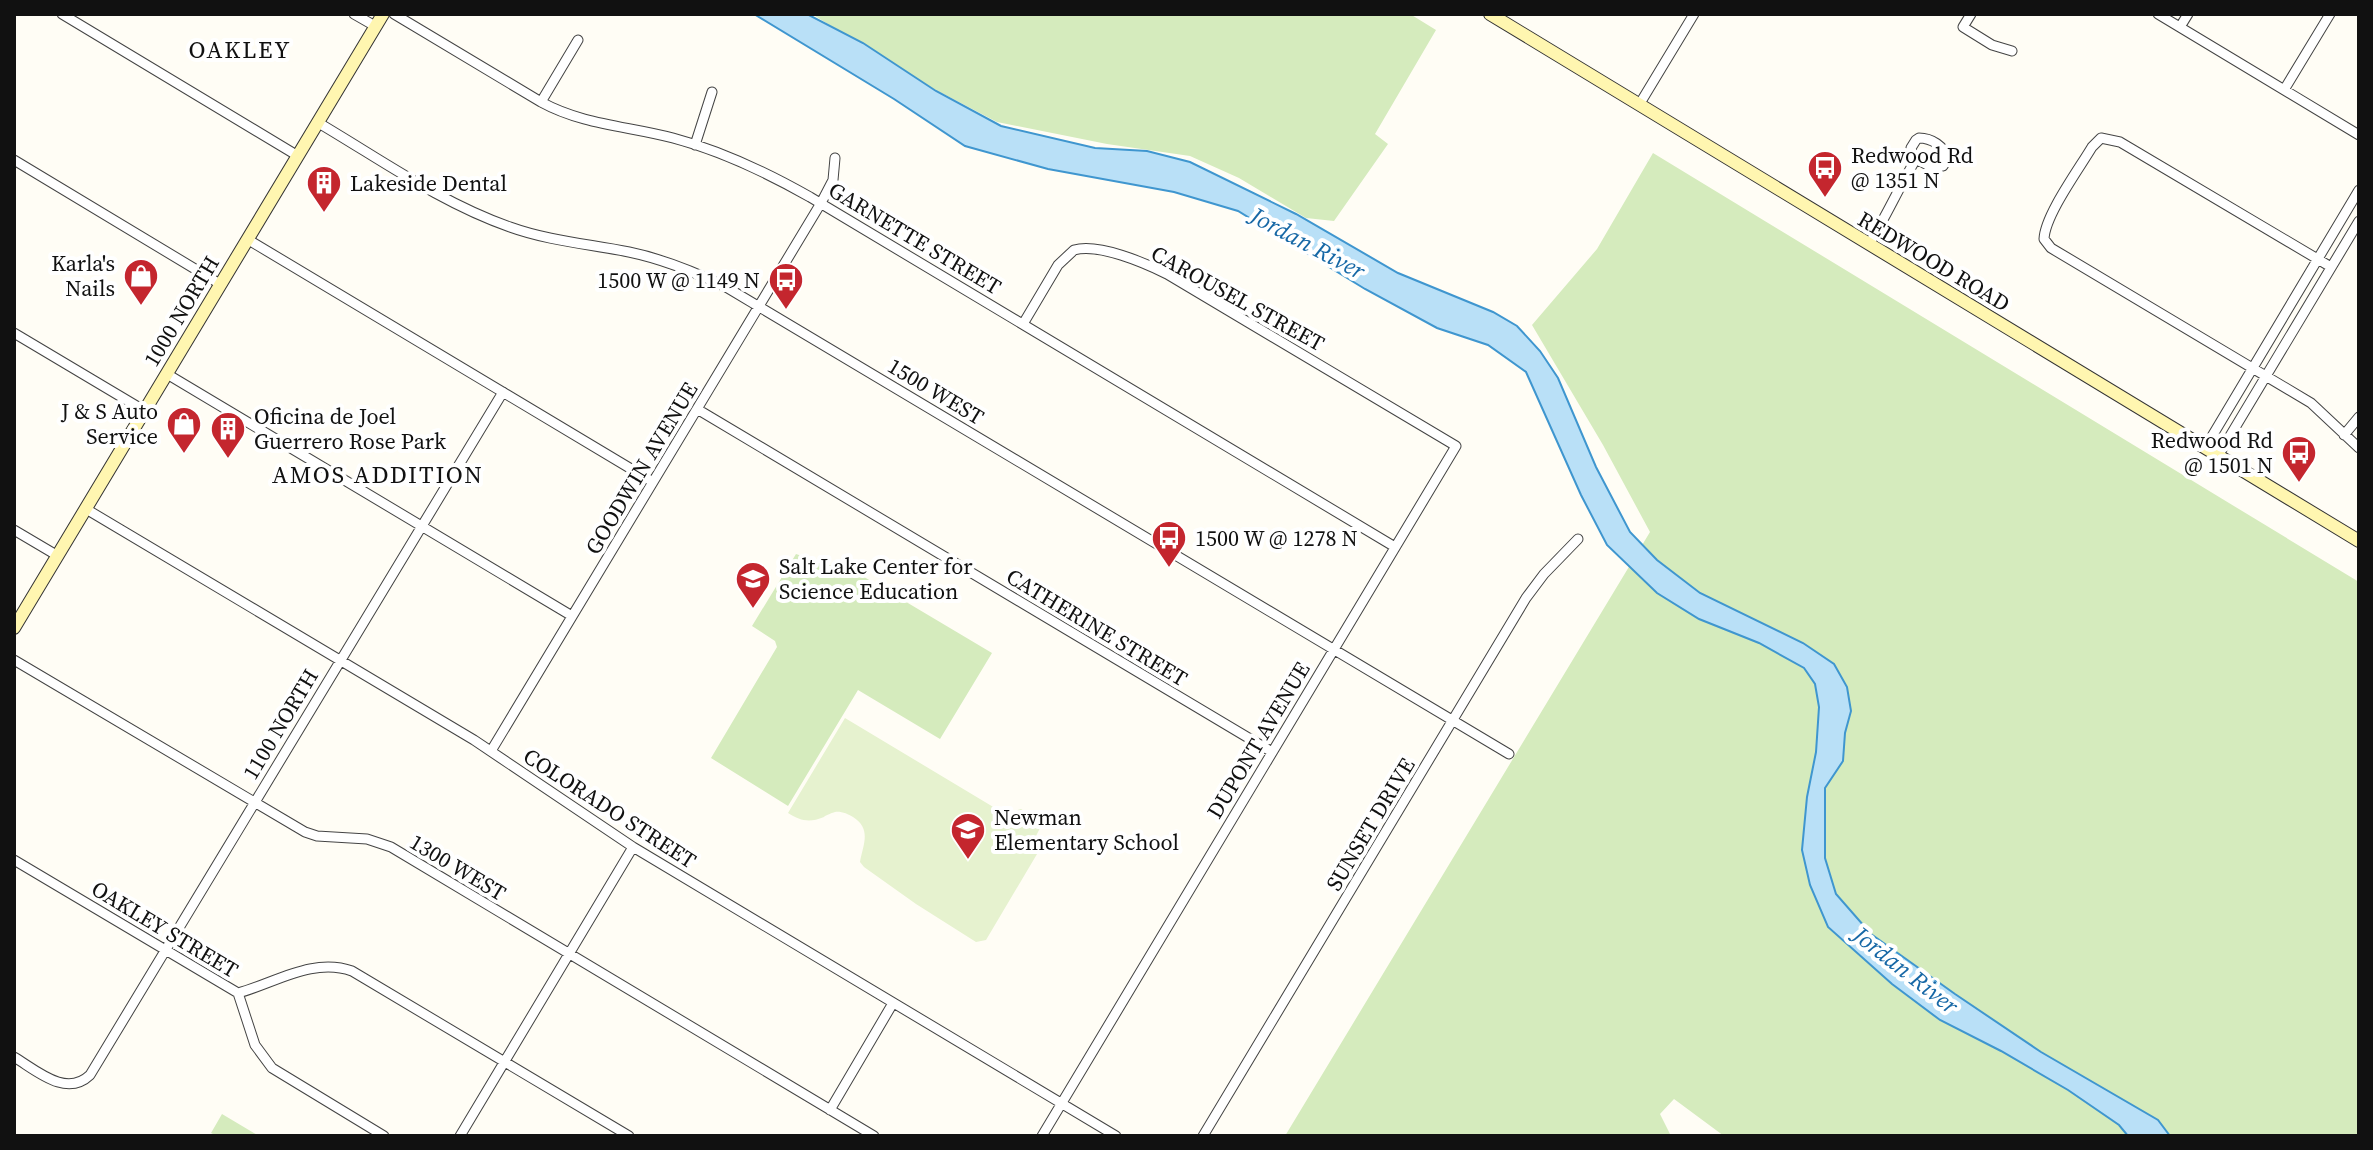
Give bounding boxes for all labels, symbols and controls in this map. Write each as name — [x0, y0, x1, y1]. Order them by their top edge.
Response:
district label: OAKLEY — [189, 33, 291, 66]
place label: Redwood Rd @ 1351 N — [1851, 140, 1974, 195]
bus stop icon: Redwood Rd @ 1351 N — [1806, 149, 1844, 199]
building icon: Lakeside Dental — [305, 164, 343, 214]
place label: Lakeside Dental — [350, 168, 507, 198]
street label: GARNETTE STREET — [823, 175, 1007, 301]
water label: Jordan River — [1242, 198, 1372, 288]
street label: REDWOOD ROAD — [1852, 204, 2016, 318]
street label: CAROUSEL STREET — [1146, 238, 1330, 358]
place label: Karla's Nails — [51, 248, 115, 303]
street label: 1000 NORTH — [136, 250, 226, 372]
shop icon: Karla's Nails — [122, 257, 160, 307]
bus stop icon: 1500 W @ 1149 N — [767, 261, 805, 311]
place label: 1500 W @ 1149 N — [597, 265, 760, 295]
street label: 1500 WEST — [882, 351, 990, 431]
street label: GOODWIN AVENUE — [578, 376, 704, 560]
place label: J & S Auto Service — [60, 396, 158, 451]
place label: Oficina de Joel Guerrero Rose Park — [254, 401, 447, 456]
shop icon: J & S Auto Service — [165, 405, 203, 455]
building icon: Oficina de Joel Guerrero Rose Park — [209, 410, 247, 460]
place label: Redwood Rd @ 1501 N — [2151, 425, 2274, 480]
bus stop icon: Redwood Rd @ 1501 N — [2280, 434, 2318, 484]
district label: AMOS ADDITION — [272, 458, 484, 491]
bus stop icon: 1500 W @ 1278 N — [1150, 519, 1188, 569]
place label: 1500 W @ 1278 N — [1195, 523, 1358, 553]
place label: Salt Lake Center for Science Education — [779, 551, 973, 606]
school or university icon: Salt Lake Center for Science Education — [734, 560, 772, 610]
street label: CATHERINE STREET — [1001, 561, 1193, 693]
street label: DUPONT AVENUE — [1199, 656, 1317, 824]
street label: 1100 NORTH — [235, 663, 325, 785]
street label: COLORADO STREET — [518, 741, 702, 875]
street label: SUNSET DRIVE — [1318, 752, 1422, 896]
place label: Newman Elementary School — [994, 802, 1179, 857]
school or university icon: Newman Elementary School — [949, 811, 987, 861]
street label: 1300 WEST — [404, 827, 512, 907]
street label: OAKLEY STREET — [86, 873, 244, 985]
water label: Jordan River — [1844, 917, 1967, 1022]

